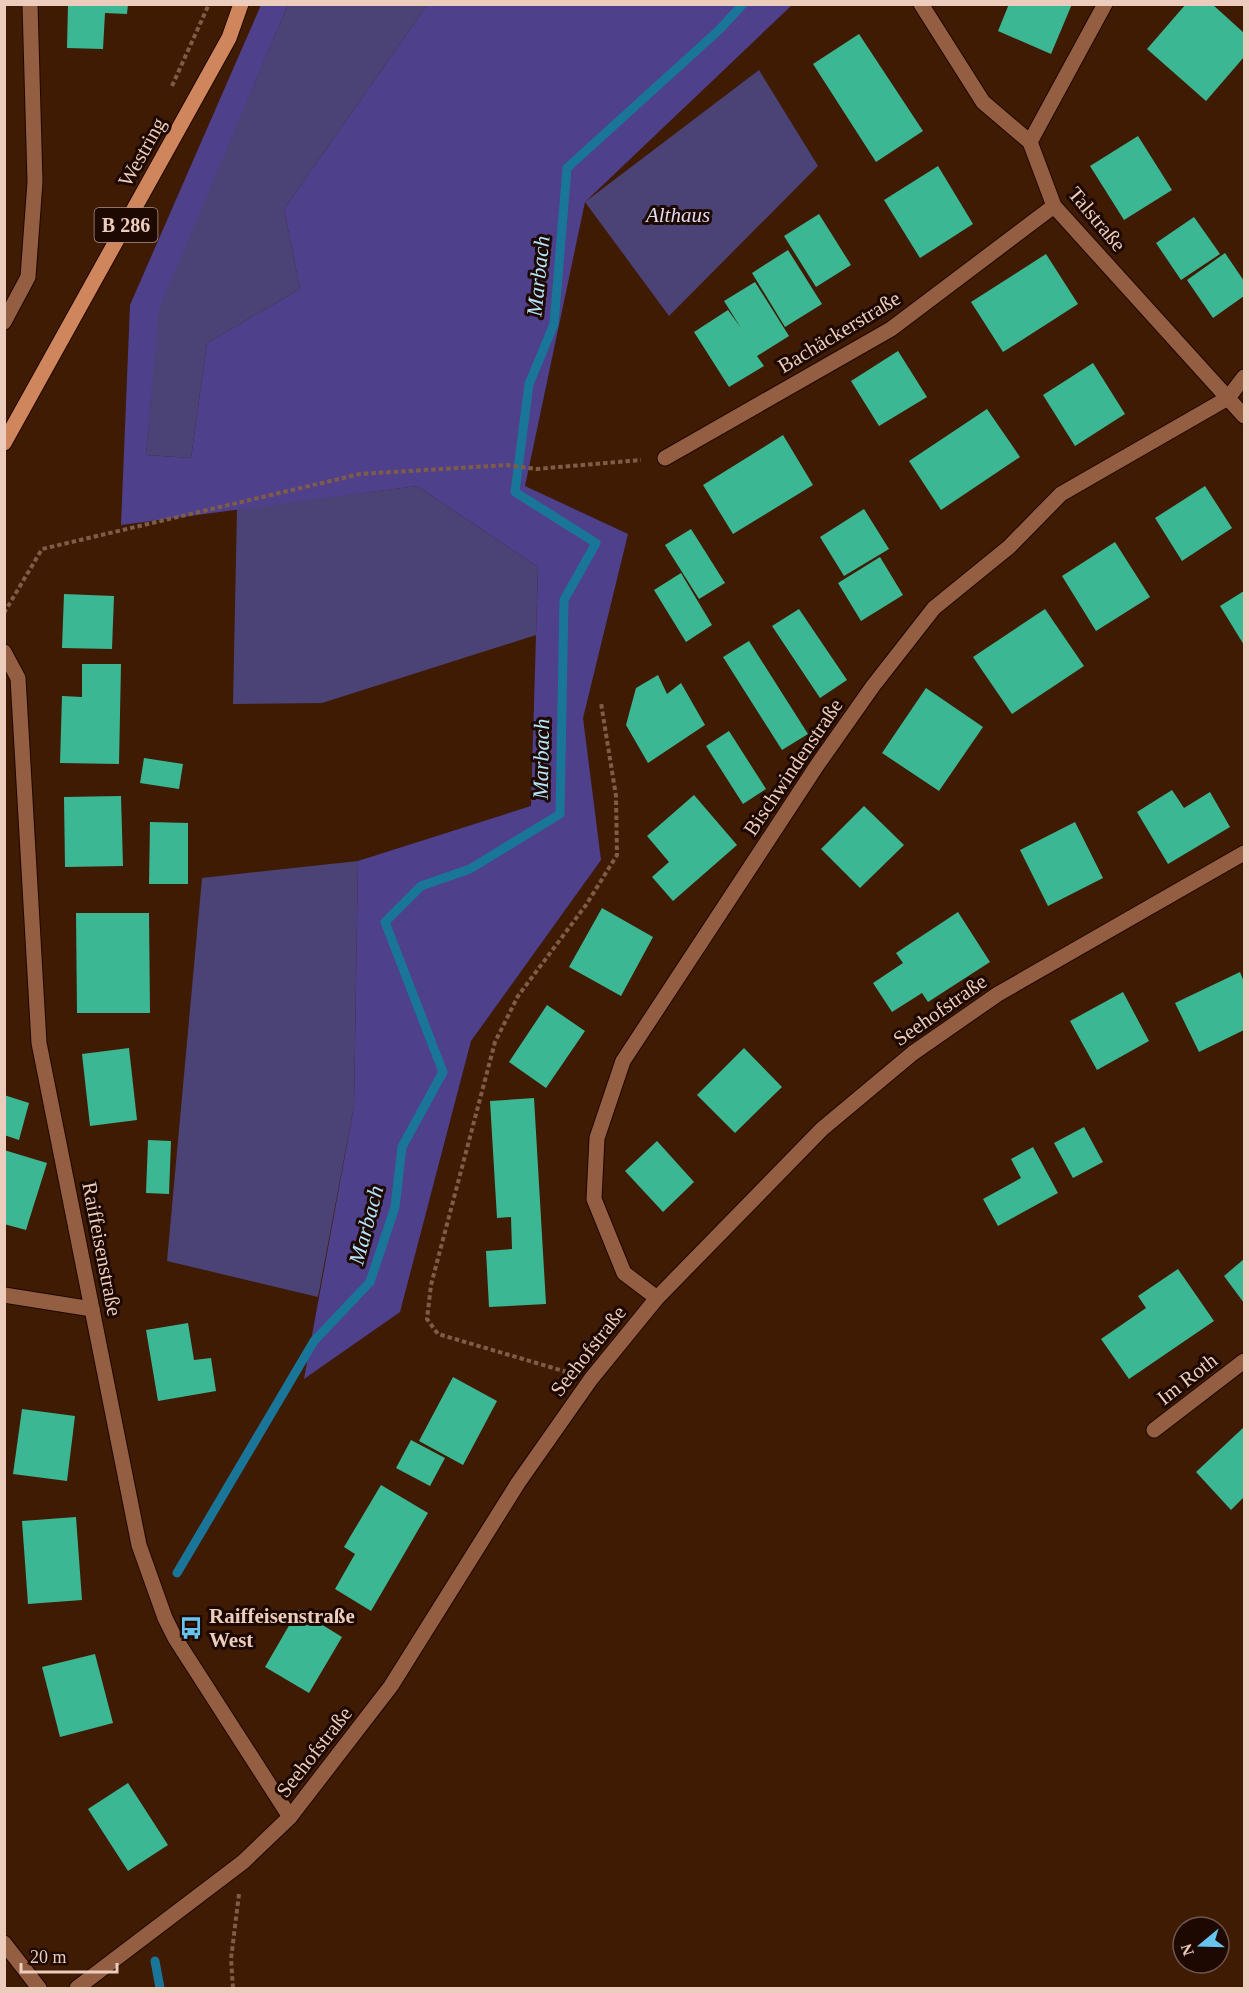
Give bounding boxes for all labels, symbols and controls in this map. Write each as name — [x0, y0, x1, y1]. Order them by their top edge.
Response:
street label: Westring — [113, 113, 171, 191]
street label: Talstraße — [1063, 182, 1131, 256]
park label: Althaus — [644, 203, 710, 227]
road number: B 286 — [94, 208, 158, 242]
water label: Marbach — [521, 235, 555, 318]
street label: Bachäckerstraße — [773, 286, 905, 378]
street label: Bischwindenstraße — [738, 694, 848, 840]
water label: Marbach — [528, 718, 554, 801]
street label: Seehofstraße — [889, 969, 991, 1051]
street label: Raiffeisenstraße — [77, 1180, 127, 1318]
water label: Marbach — [343, 1183, 389, 1268]
street label: Seehofstraße — [545, 1301, 631, 1401]
street label: Im Roth — [1152, 1348, 1222, 1410]
place label: Raiffeisenstraße West — [209, 1604, 355, 1652]
bus stop icon: Raiffeisenstraße West — [178, 1615, 204, 1641]
street label: Seehofstraße — [271, 1702, 357, 1802]
north arrow — [1171, 1915, 1231, 1975]
scale bar — [21, 1936, 117, 1974]
text: N — [1177, 1941, 1197, 1958]
text: 20 m — [30, 1947, 67, 1967]

